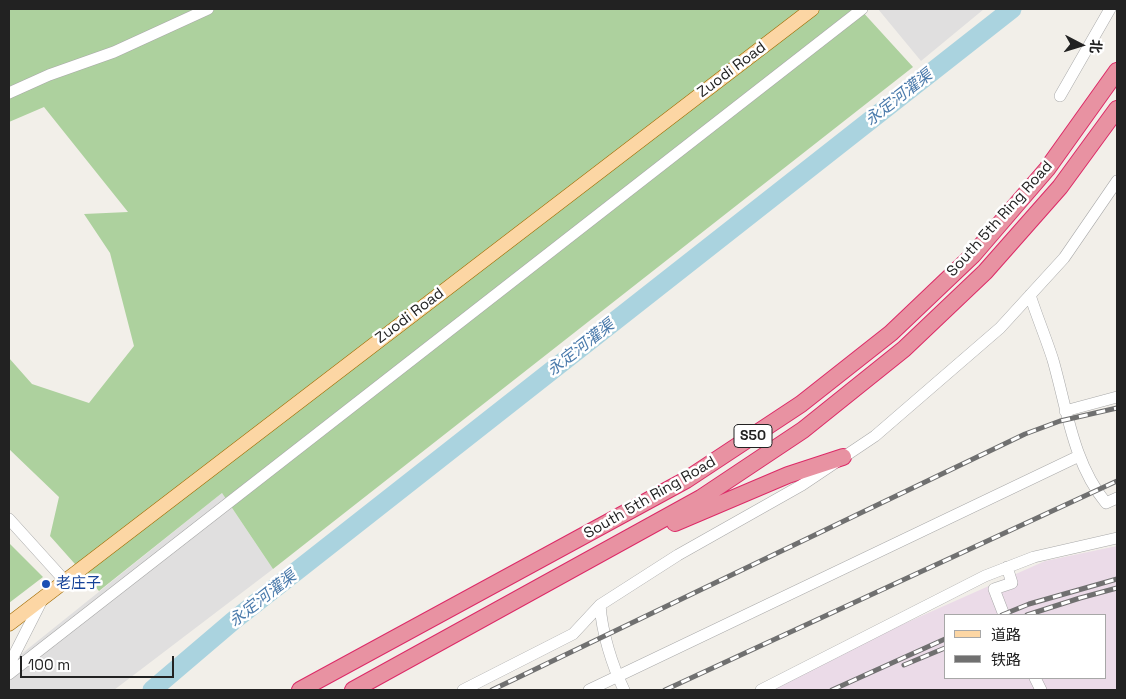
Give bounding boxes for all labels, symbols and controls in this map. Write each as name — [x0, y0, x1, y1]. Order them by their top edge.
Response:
north arrow — [1056, 20, 1106, 70]
street label: Zuodi Road — [694, 38, 770, 102]
text: 北 — [1086, 39, 1106, 54]
water label: 永定河灌渠 — [862, 66, 936, 130]
street label: South 5th Ring Road — [943, 158, 1057, 280]
street label: Zuodi Road — [372, 284, 448, 348]
water label: 永定河灌渠 — [544, 316, 618, 380]
road number: S50 — [734, 424, 772, 448]
street label: South 5th Ring Road — [581, 453, 719, 543]
water label: 永定河灌渠 — [226, 567, 300, 631]
place label: 老庄子 — [56, 575, 101, 593]
marker: 老庄子 — [40, 578, 52, 590]
legend — [944, 614, 1106, 679]
text: 道路 — [991, 625, 1021, 644]
scale bar — [22, 646, 176, 678]
text: 铁路 — [991, 650, 1021, 669]
text: 100 m — [28, 655, 70, 674]

